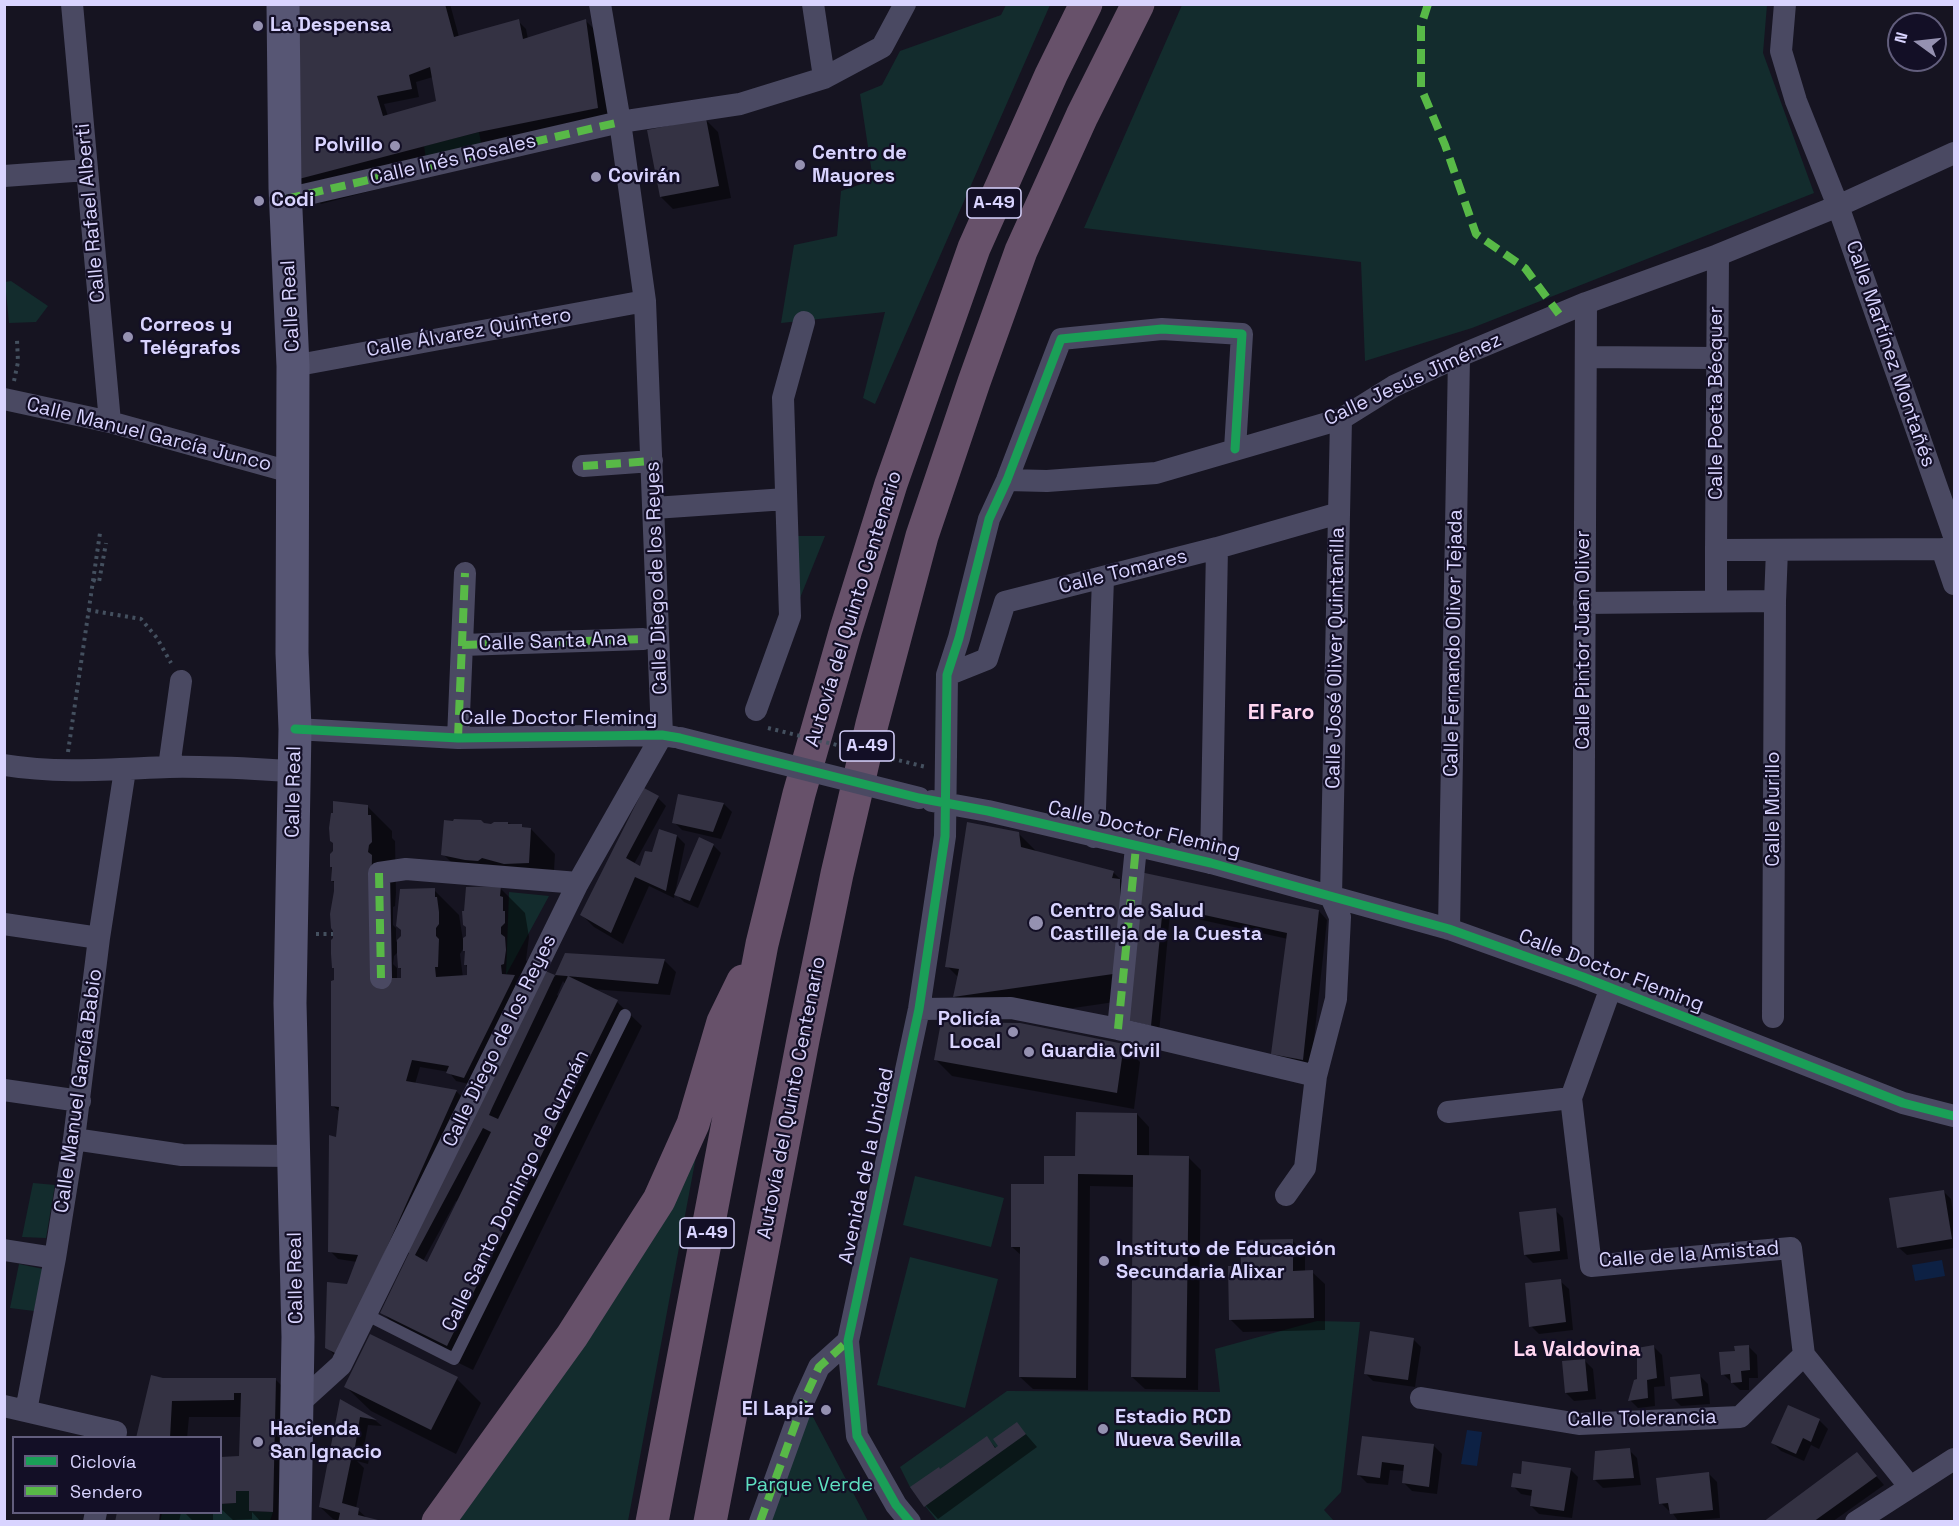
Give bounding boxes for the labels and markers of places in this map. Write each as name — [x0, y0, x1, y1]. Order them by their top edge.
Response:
place label: La Despensa — [270, 14, 391, 38]
marker: La Despensa — [251, 19, 265, 33]
place label: Polvillo — [314, 134, 383, 158]
marker: Polvillo — [388, 139, 402, 153]
place label: Centro de Mayores — [812, 142, 907, 189]
marker: Centro de Mayores — [793, 158, 807, 172]
place label: Covirán — [608, 165, 681, 189]
marker: Covirán — [589, 170, 603, 184]
place label: Codi — [271, 189, 314, 213]
marker: Codi — [252, 194, 266, 208]
place label: Correos y Telégrafos — [140, 314, 241, 361]
marker: Correos y Telégrafos — [121, 330, 135, 344]
place label: Centro de Salud Castilleja de la Cuesta — [1050, 900, 1262, 947]
marker: Centro de Salud Castilleja de la Cuesta — [1027, 914, 1045, 932]
place label: Policía Local — [938, 1008, 1001, 1055]
marker: Policía Local — [1006, 1025, 1020, 1039]
place label: Guardia Civil — [1041, 1040, 1160, 1064]
marker: Guardia Civil — [1022, 1045, 1036, 1059]
place label: Instituto de Educación Secundaria Alixar — [1116, 1238, 1336, 1285]
marker: Instituto de Educación Secundaria Alixar — [1097, 1254, 1111, 1268]
place label: El Lapiz — [742, 1398, 814, 1422]
marker: El Lapiz — [819, 1403, 833, 1417]
place label: Estadio RCD Nueva Sevilla — [1115, 1406, 1241, 1453]
place label: Hacienda San Ignacio — [270, 1418, 382, 1465]
marker: Estadio RCD Nueva Sevilla — [1096, 1422, 1110, 1436]
marker: Hacienda San Ignacio — [251, 1435, 265, 1449]

